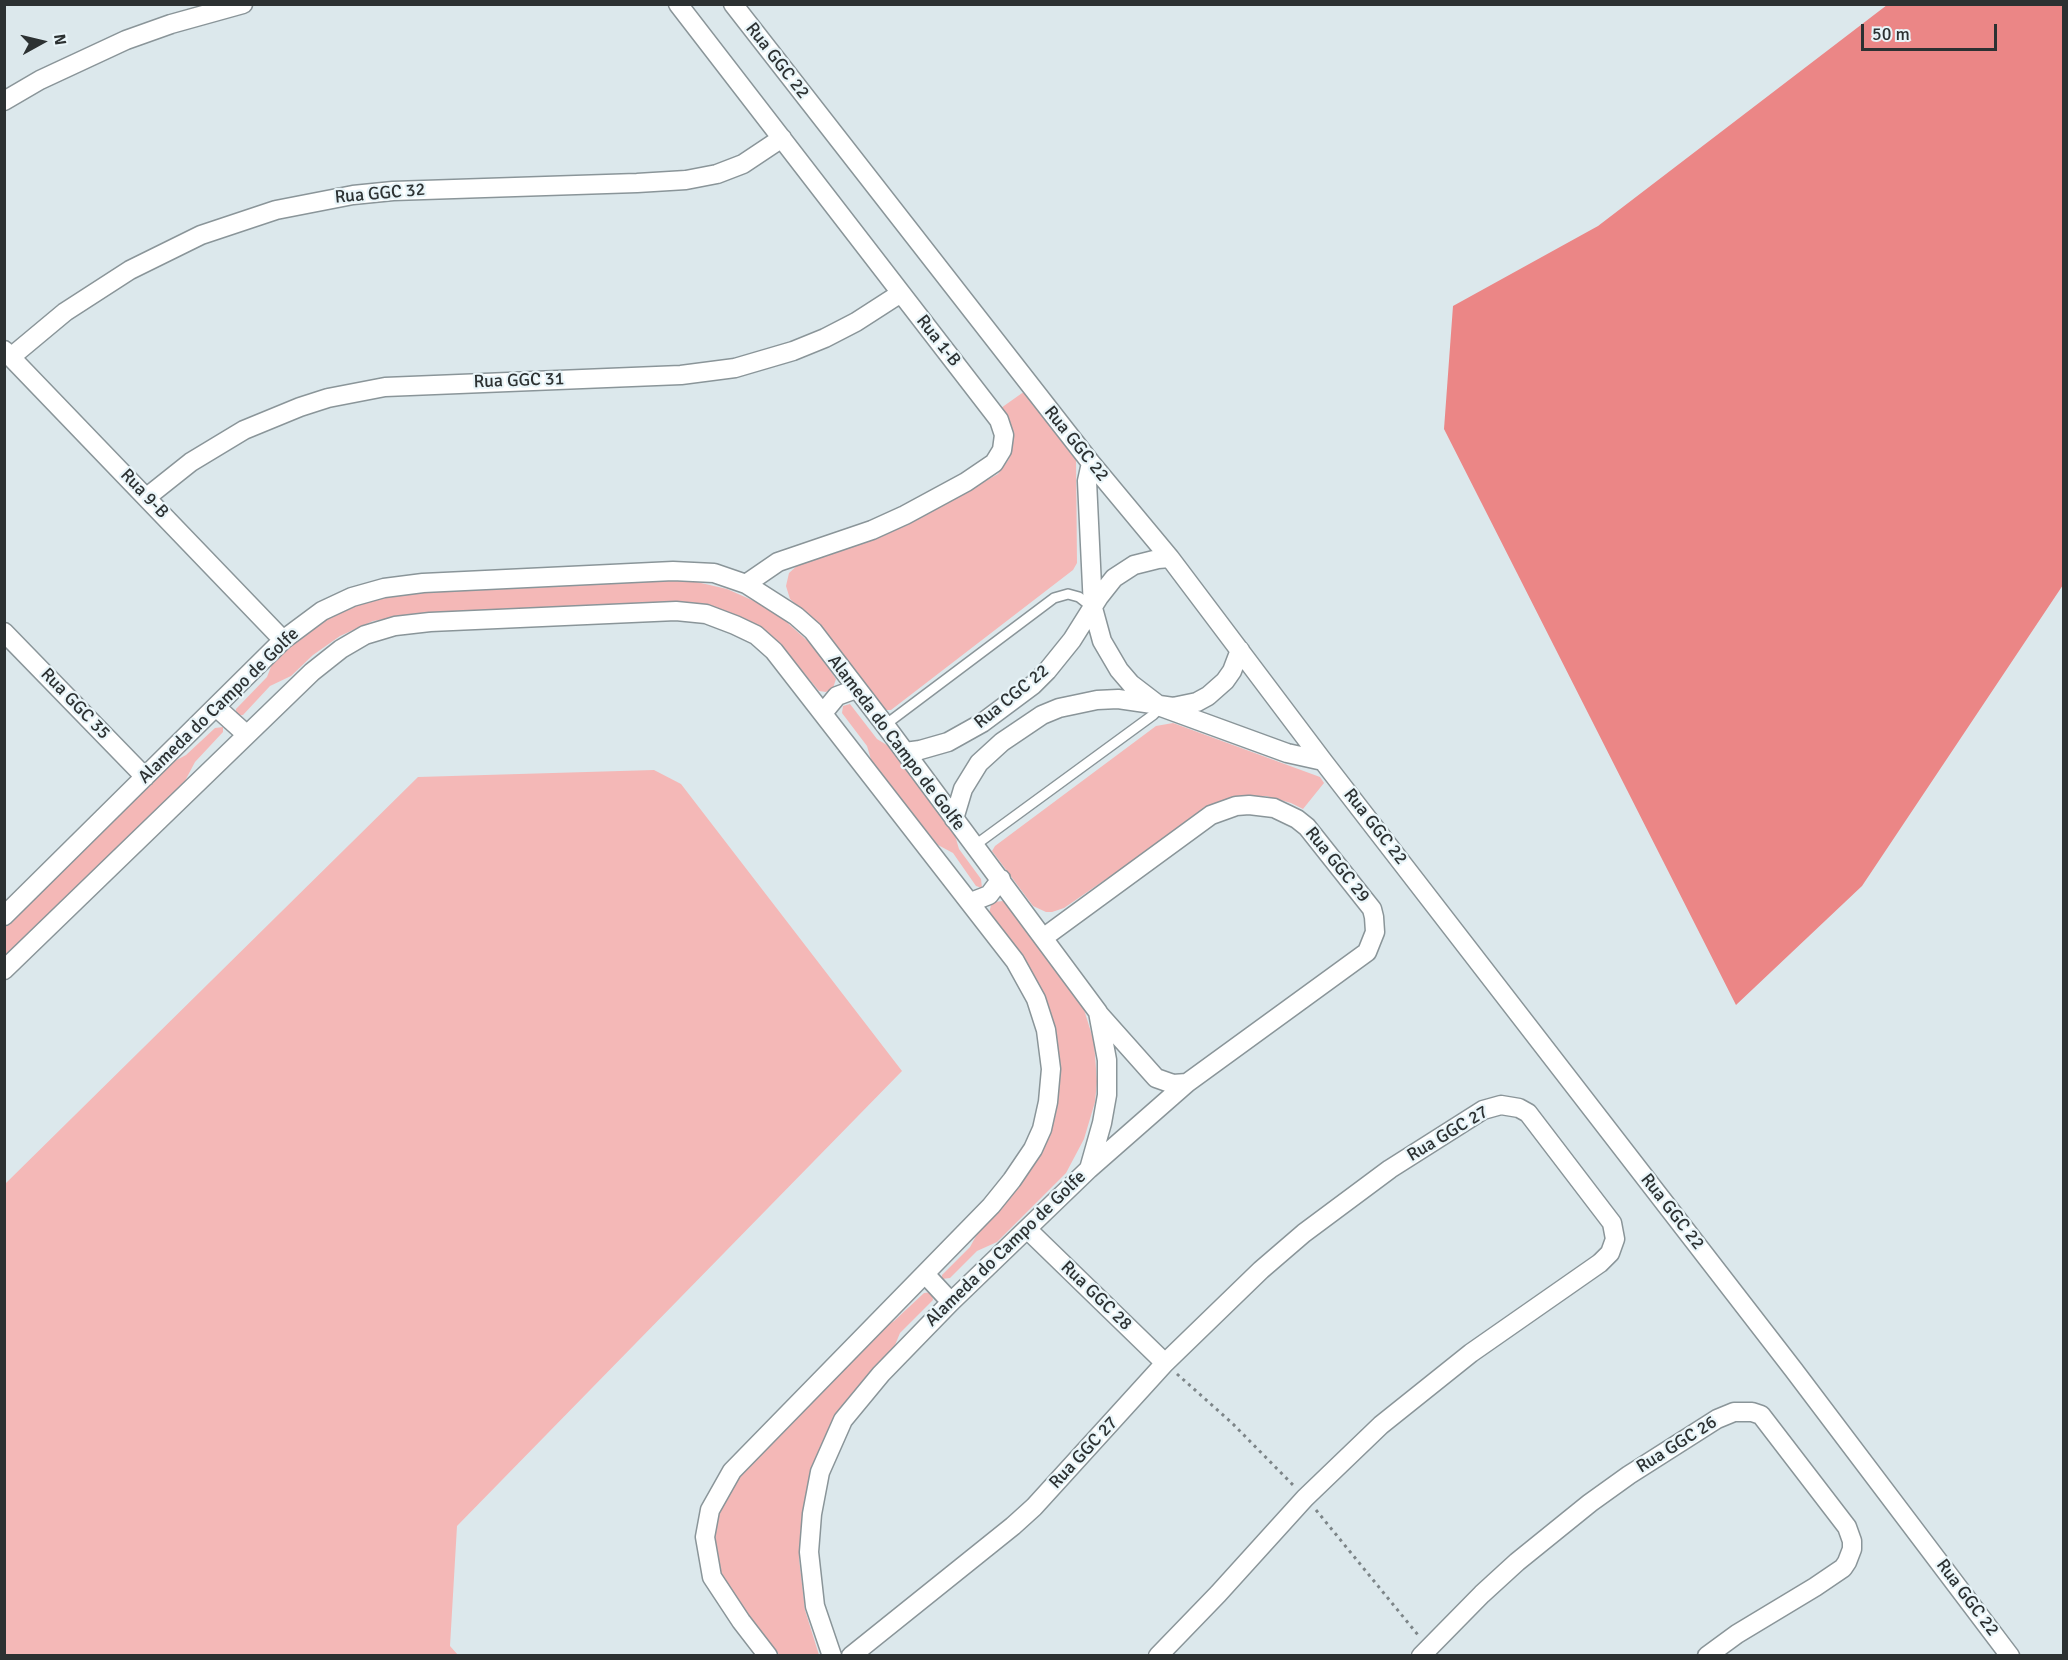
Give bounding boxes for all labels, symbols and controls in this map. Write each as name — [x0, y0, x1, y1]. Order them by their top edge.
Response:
north arrow — [12, 12, 72, 72]
scale bar — [1864, 12, 2000, 50]
street label: Rua GGC 22 — [741, 19, 813, 103]
text: 50 m — [1872, 23, 1910, 45]
text: N — [49, 33, 71, 46]
street label: Rua GGC 32 — [334, 179, 426, 209]
street label: Rua 1-B — [911, 311, 965, 371]
street label: Rua GGC 31 — [473, 369, 565, 393]
street label: Rua GGC 22 — [1039, 402, 1113, 486]
street label: Rua 9-B — [115, 465, 173, 523]
street label: Alameda do Campo de Golfe — [134, 624, 304, 788]
street label: Alameda do Campo de Golfe — [823, 651, 969, 835]
street label: Rua CGC 22 — [970, 660, 1054, 734]
street label: Rua GGC 35 — [36, 664, 114, 744]
street label: Rua GGC 22 — [1339, 785, 1411, 869]
street label: Rua GGC 29 — [1300, 823, 1374, 907]
street label: Rua GGC 27 — [1404, 1101, 1492, 1167]
street label: Alameda do Campo de Golfe — [921, 1167, 1091, 1331]
street label: Rua GGC 22 — [1636, 1170, 1708, 1254]
street label: Rua GGC 28 — [1056, 1257, 1136, 1335]
street label: Rua GGC 27 — [1045, 1412, 1123, 1494]
street label: Rua GGC 26 — [1633, 1412, 1721, 1478]
street label: Rua GGC 22 — [1931, 1555, 2003, 1641]

